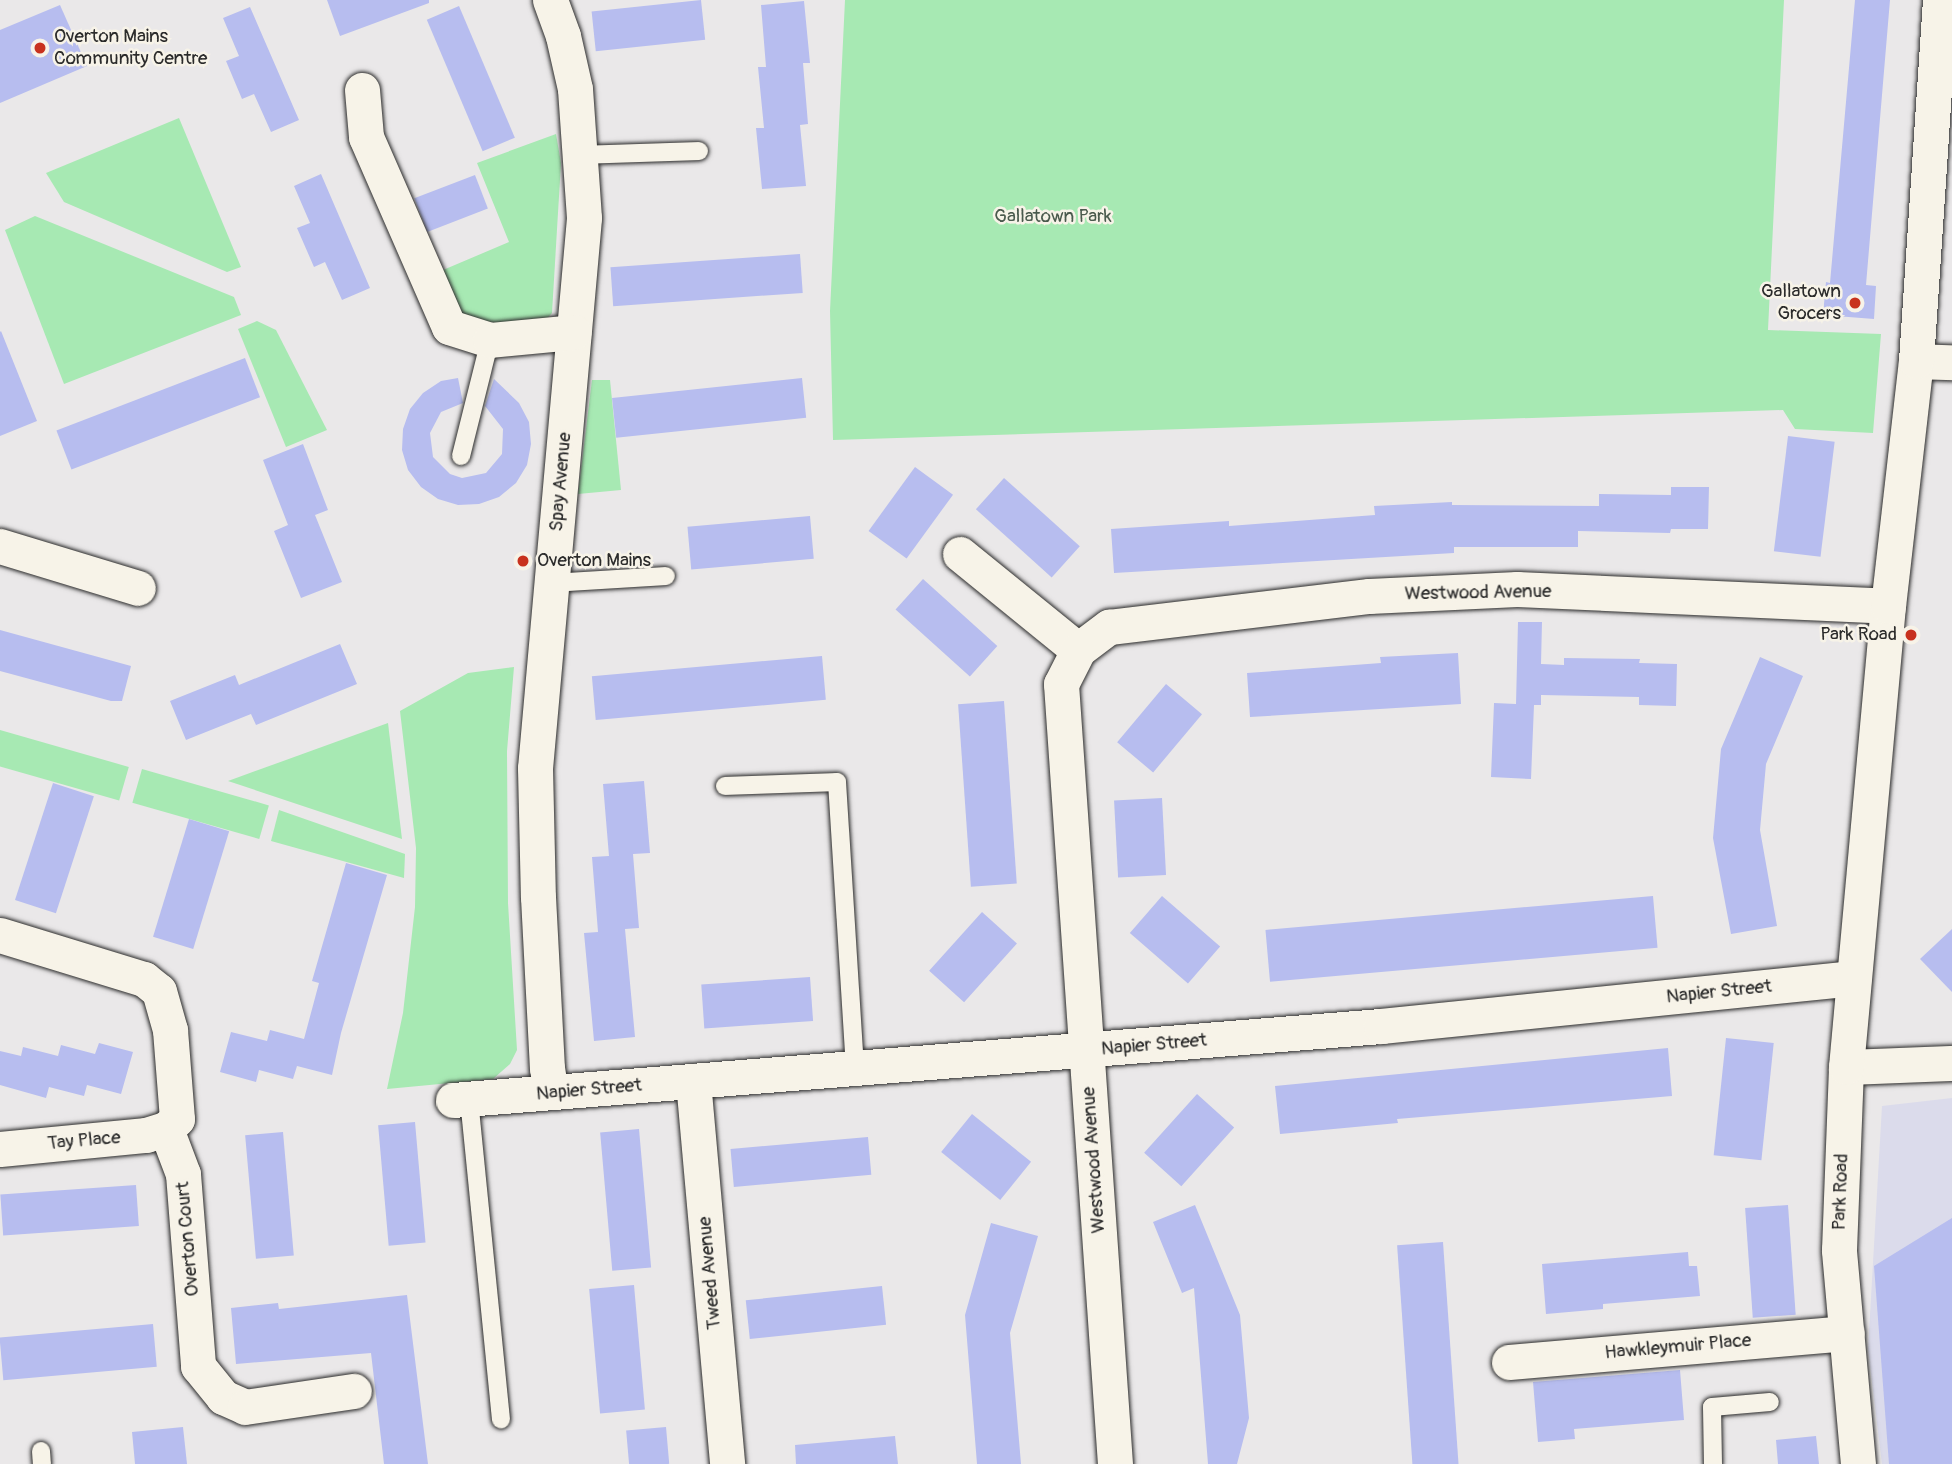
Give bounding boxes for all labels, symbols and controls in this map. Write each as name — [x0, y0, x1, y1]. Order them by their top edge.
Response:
place label: Overton Mains Community Centre — [54, 26, 207, 70]
marker: Overton Mains Community Centre — [32, 40, 48, 56]
park label: Gallatown Park — [994, 206, 1112, 228]
place label: Gallatown Grocers — [1761, 281, 1841, 325]
marker: Gallatown Grocers — [1847, 295, 1863, 311]
street label: Spay Avenue — [545, 431, 577, 533]
place label: Overton Mains — [537, 550, 651, 572]
marker: Overton Mains — [515, 553, 531, 569]
street label: Westwood Avenue — [1404, 580, 1552, 606]
place label: Park Road — [1820, 624, 1897, 646]
marker: Park Road — [1903, 627, 1919, 643]
street label: Napier Street — [1665, 975, 1773, 1009]
street label: Napier Street — [1100, 1029, 1208, 1061]
street label: Napier Street — [535, 1074, 643, 1106]
street label: Westwood Avenue — [1078, 1086, 1110, 1234]
street label: Tay Place — [46, 1126, 122, 1156]
street label: Park Road — [1828, 1153, 1854, 1231]
street label: Overton Court — [172, 1181, 204, 1297]
street label: Tweed Avenue — [694, 1216, 726, 1330]
street label: Hawkleymuir Place — [1604, 1329, 1752, 1365]

